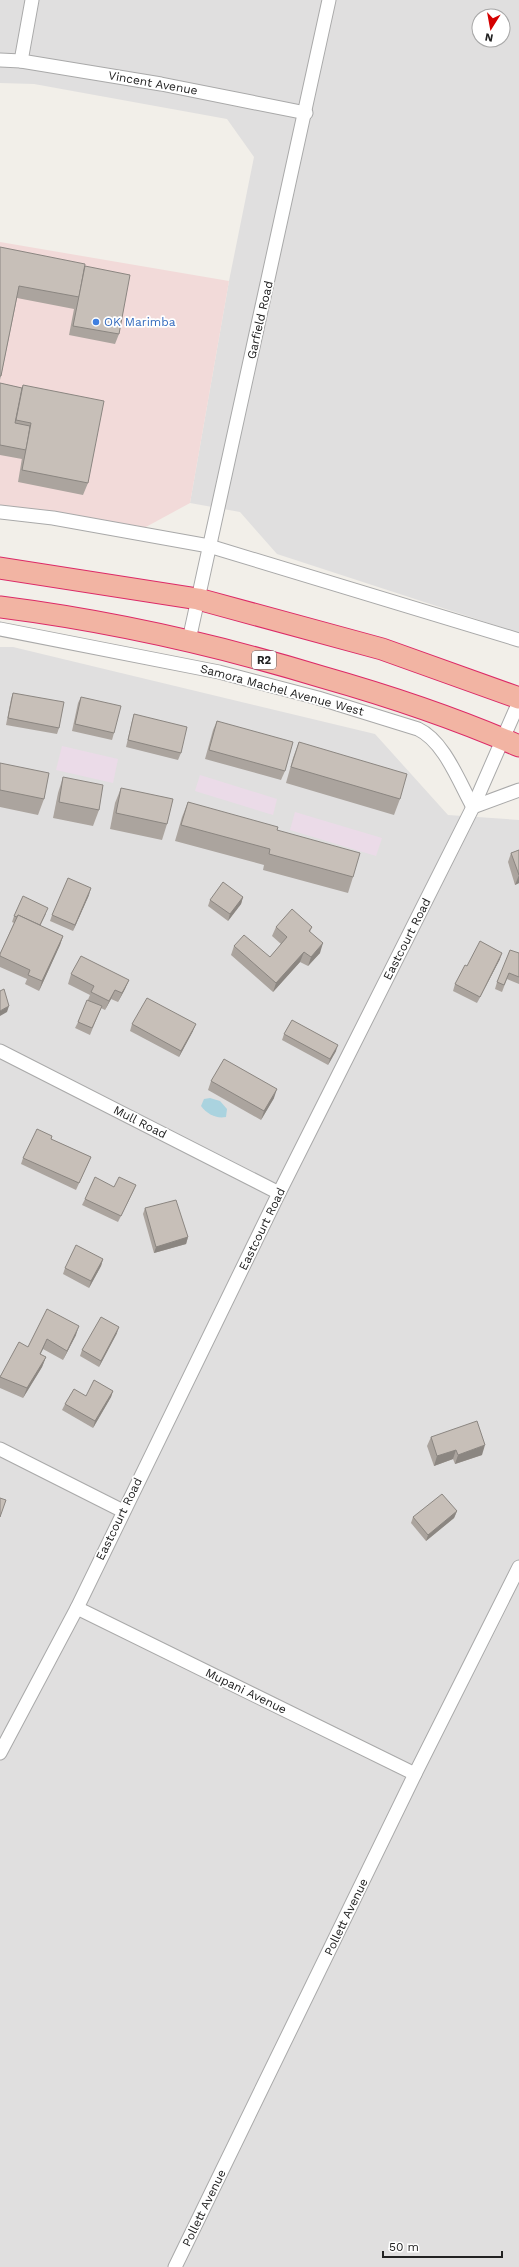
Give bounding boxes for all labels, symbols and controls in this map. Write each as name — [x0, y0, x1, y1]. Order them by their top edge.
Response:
north arrow — [471, 8, 511, 48]
text: N — [484, 30, 494, 44]
street label: Vincent Avenue — [107, 68, 199, 98]
street label: Garfield Road — [244, 280, 276, 360]
place label: OK Marimba — [104, 315, 176, 329]
marker: OK Marimba — [91, 317, 101, 327]
road number: R2 — [252, 651, 276, 669]
street label: Samora Machel Avenue West — [199, 661, 365, 719]
street label: Eastcourt Road — [380, 896, 434, 982]
street label: Mull Road — [111, 1103, 169, 1141]
street label: Eastcourt Road — [236, 1185, 288, 1273]
street label: Eastcourt Road — [93, 1475, 145, 1563]
street label: Mupani Avenue — [203, 1665, 289, 1717]
street label: Pollett Avenue — [321, 1876, 371, 1958]
street label: Pollett Avenue — [179, 2167, 229, 2249]
scale bar — [383, 2233, 502, 2259]
text: 50 m — [389, 2240, 419, 2254]

